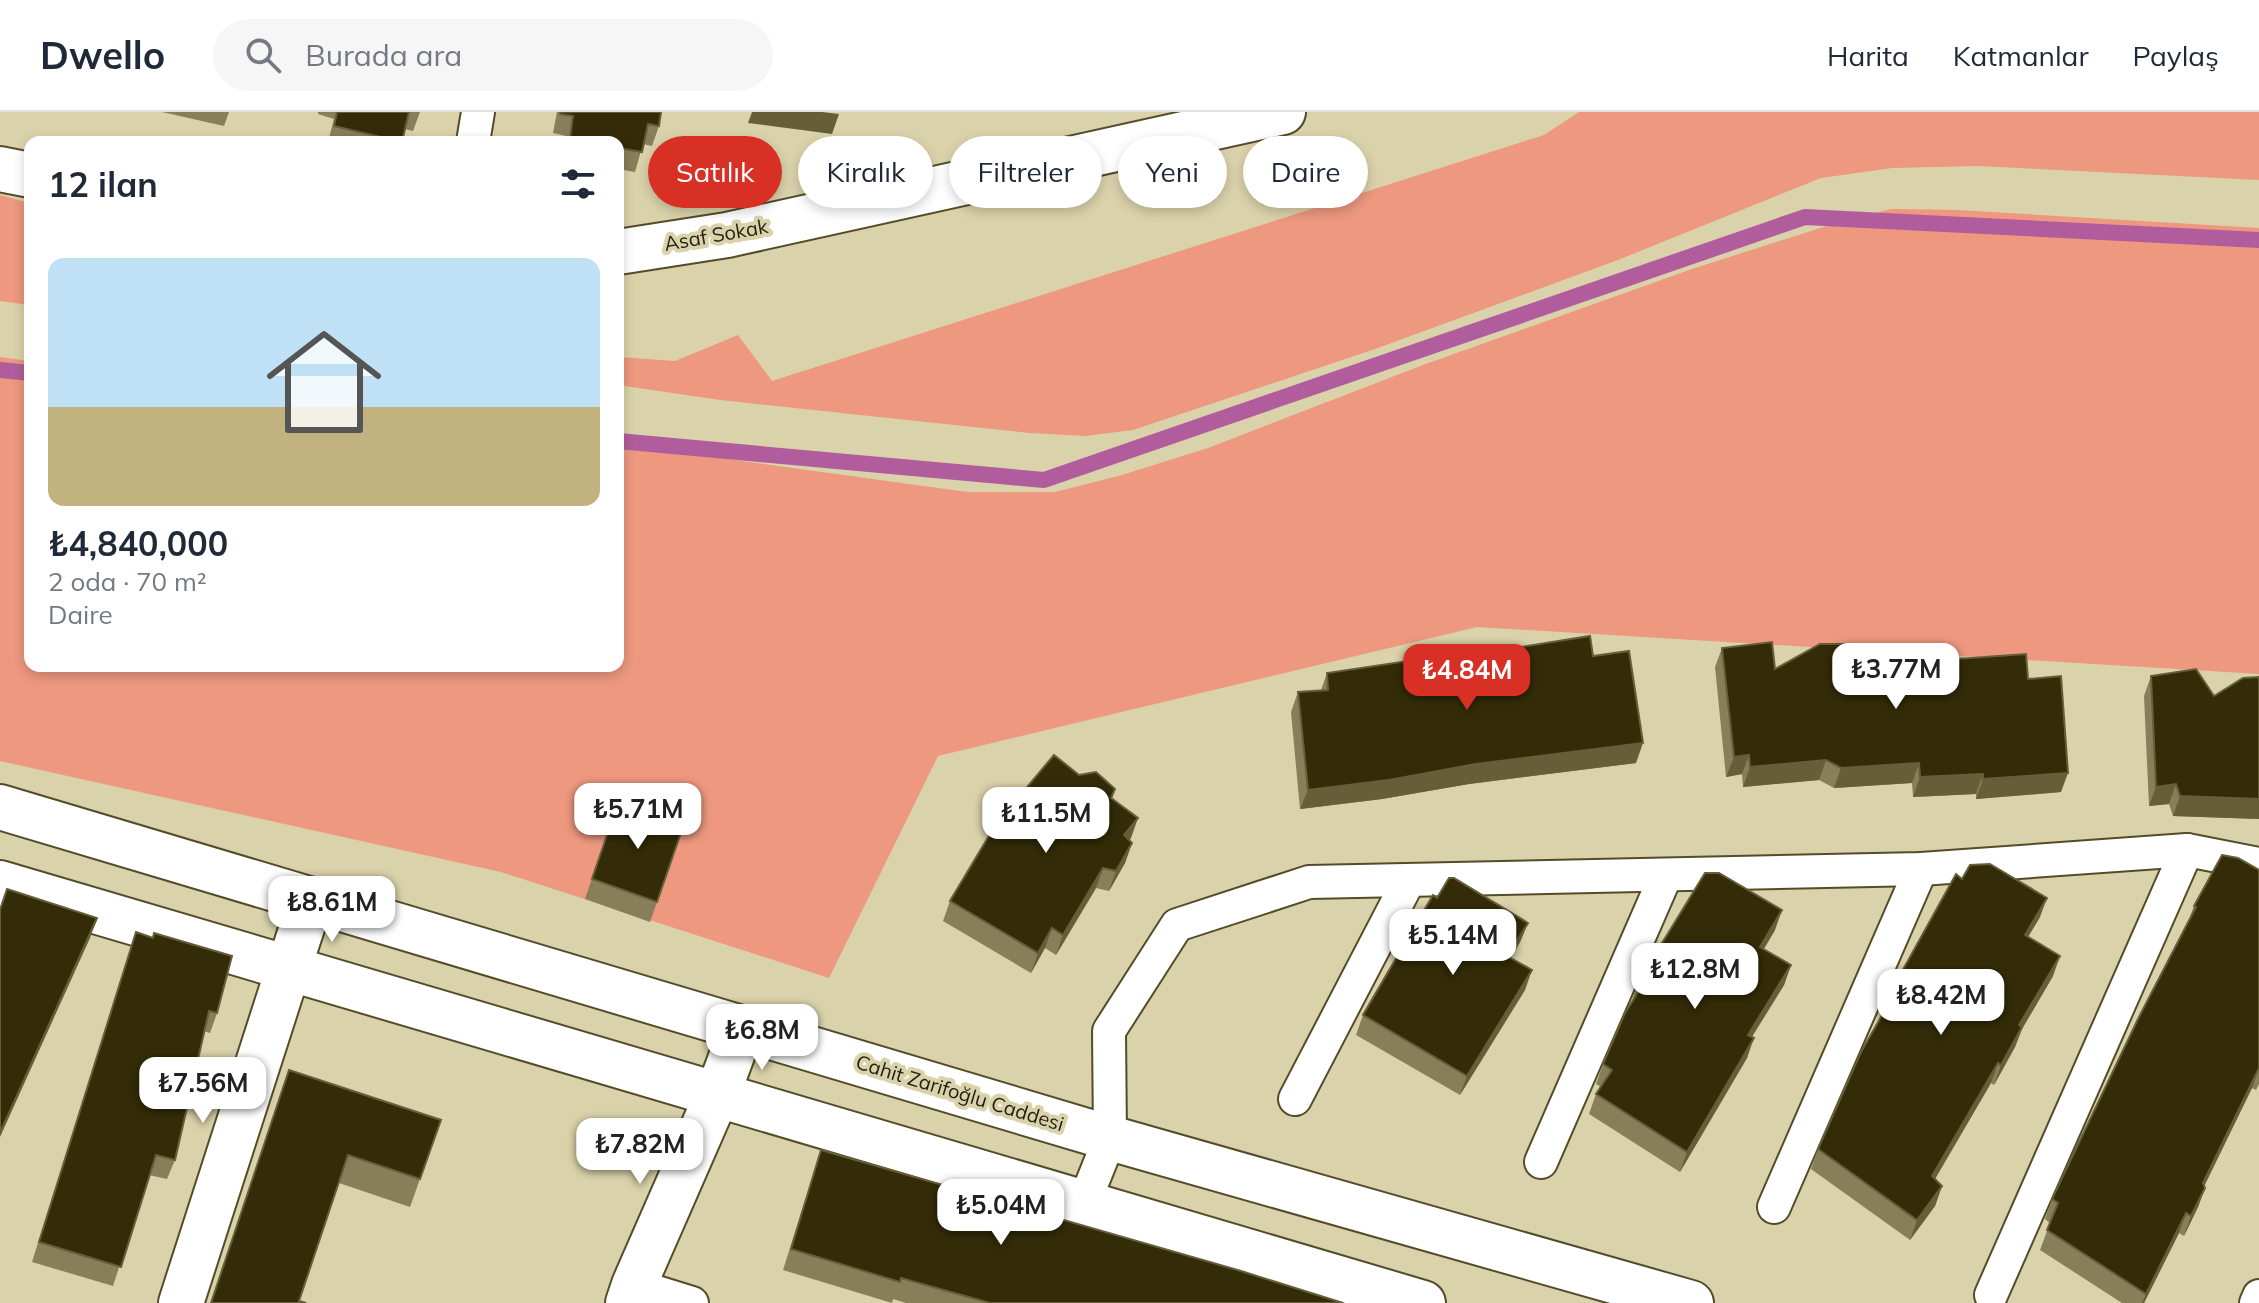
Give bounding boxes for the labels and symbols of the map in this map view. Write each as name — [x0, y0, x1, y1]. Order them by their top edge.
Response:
street label: Asaf Sokak — [662, 213, 770, 256]
pin: ₺3.77M — [1831, 643, 1961, 711]
pin: ₺4.84M — [1402, 644, 1532, 712]
pin: ₺5.71M — [573, 783, 703, 851]
pin: ₺11.5M — [981, 787, 1111, 855]
pin: ₺8.61M — [267, 876, 397, 944]
pin: ₺5.14M — [1388, 909, 1518, 977]
pin: ₺12.8M — [1630, 943, 1760, 1011]
pin: ₺8.42M — [1876, 969, 2006, 1037]
pin: ₺6.8M — [706, 1004, 818, 1072]
street label: Cahit Zarifoğlu Caddesi — [853, 1049, 1067, 1136]
pin: ₺7.56M — [138, 1057, 268, 1125]
pin: ₺7.82M — [575, 1118, 705, 1186]
pin: ₺5.04M — [936, 1179, 1066, 1247]

